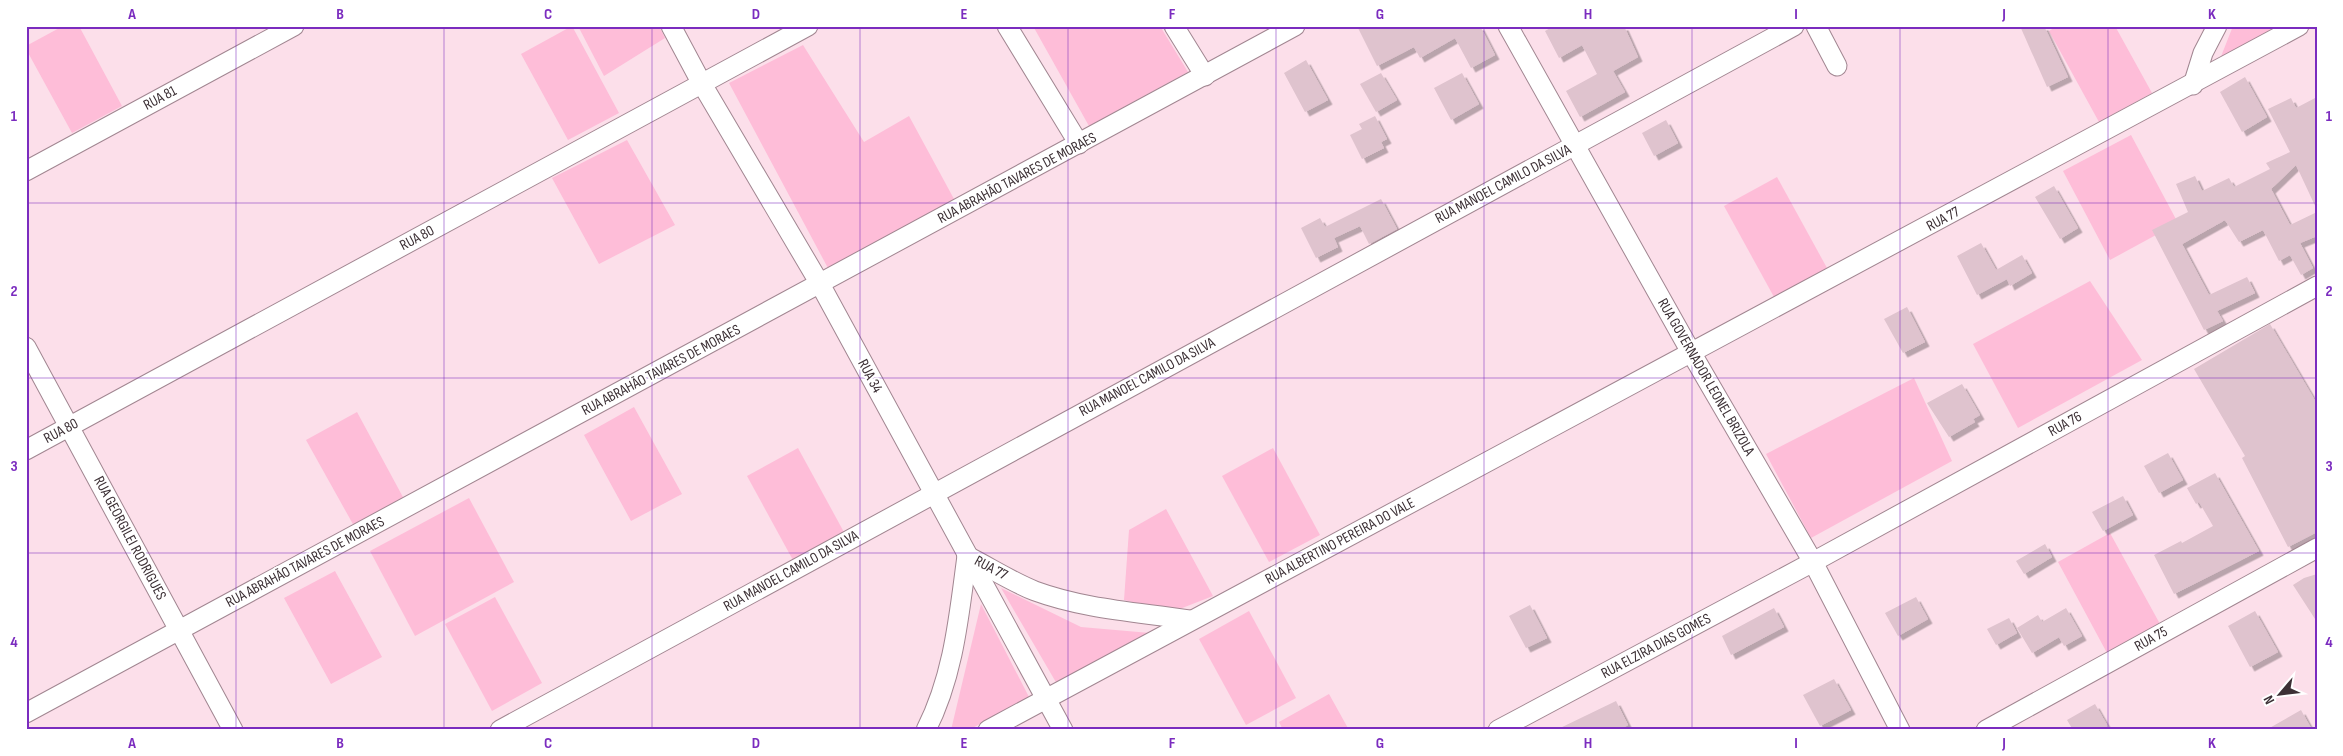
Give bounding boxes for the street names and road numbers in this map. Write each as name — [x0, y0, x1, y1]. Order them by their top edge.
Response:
street label: RUA 81 — [140, 81, 180, 115]
street label: RUA ABRAHÃO TAVARES DE MORAES — [934, 128, 1100, 228]
street label: RUA MANOEL CAMILO DA SILVA — [1432, 140, 1575, 228]
street label: RUA 77 — [1923, 202, 1963, 236]
street label: RUA 80 — [397, 221, 437, 255]
street label: RUA GOVERNADOR LEONEL BRIZOLA — [1653, 295, 1759, 460]
street label: RUA ABRAHÃO TAVARES DE MORAES — [578, 320, 744, 420]
street label: RUA MANOEL CAMILO DA SILVA — [1076, 333, 1219, 421]
street label: RUA 34 — [853, 356, 887, 396]
street label: RUA 76 — [2045, 407, 2085, 441]
street label: RUA 80 — [41, 414, 81, 448]
street label: RUA GEORGILEI RODRIGUES — [89, 473, 171, 603]
street label: RUA ALBERTINO PEREIRA DO VALE — [1262, 493, 1418, 589]
street label: RUA ABRAHÃO TAVARES DE MORAES — [222, 512, 388, 612]
street label: RUA MANOEL CAMILO DA SILVA — [720, 526, 862, 616]
street label: RUA 77 — [971, 551, 1011, 585]
street label: RUA ELZIRA DIAS GOMES — [1598, 609, 1714, 683]
street label: RUA 75 — [2131, 622, 2171, 656]

